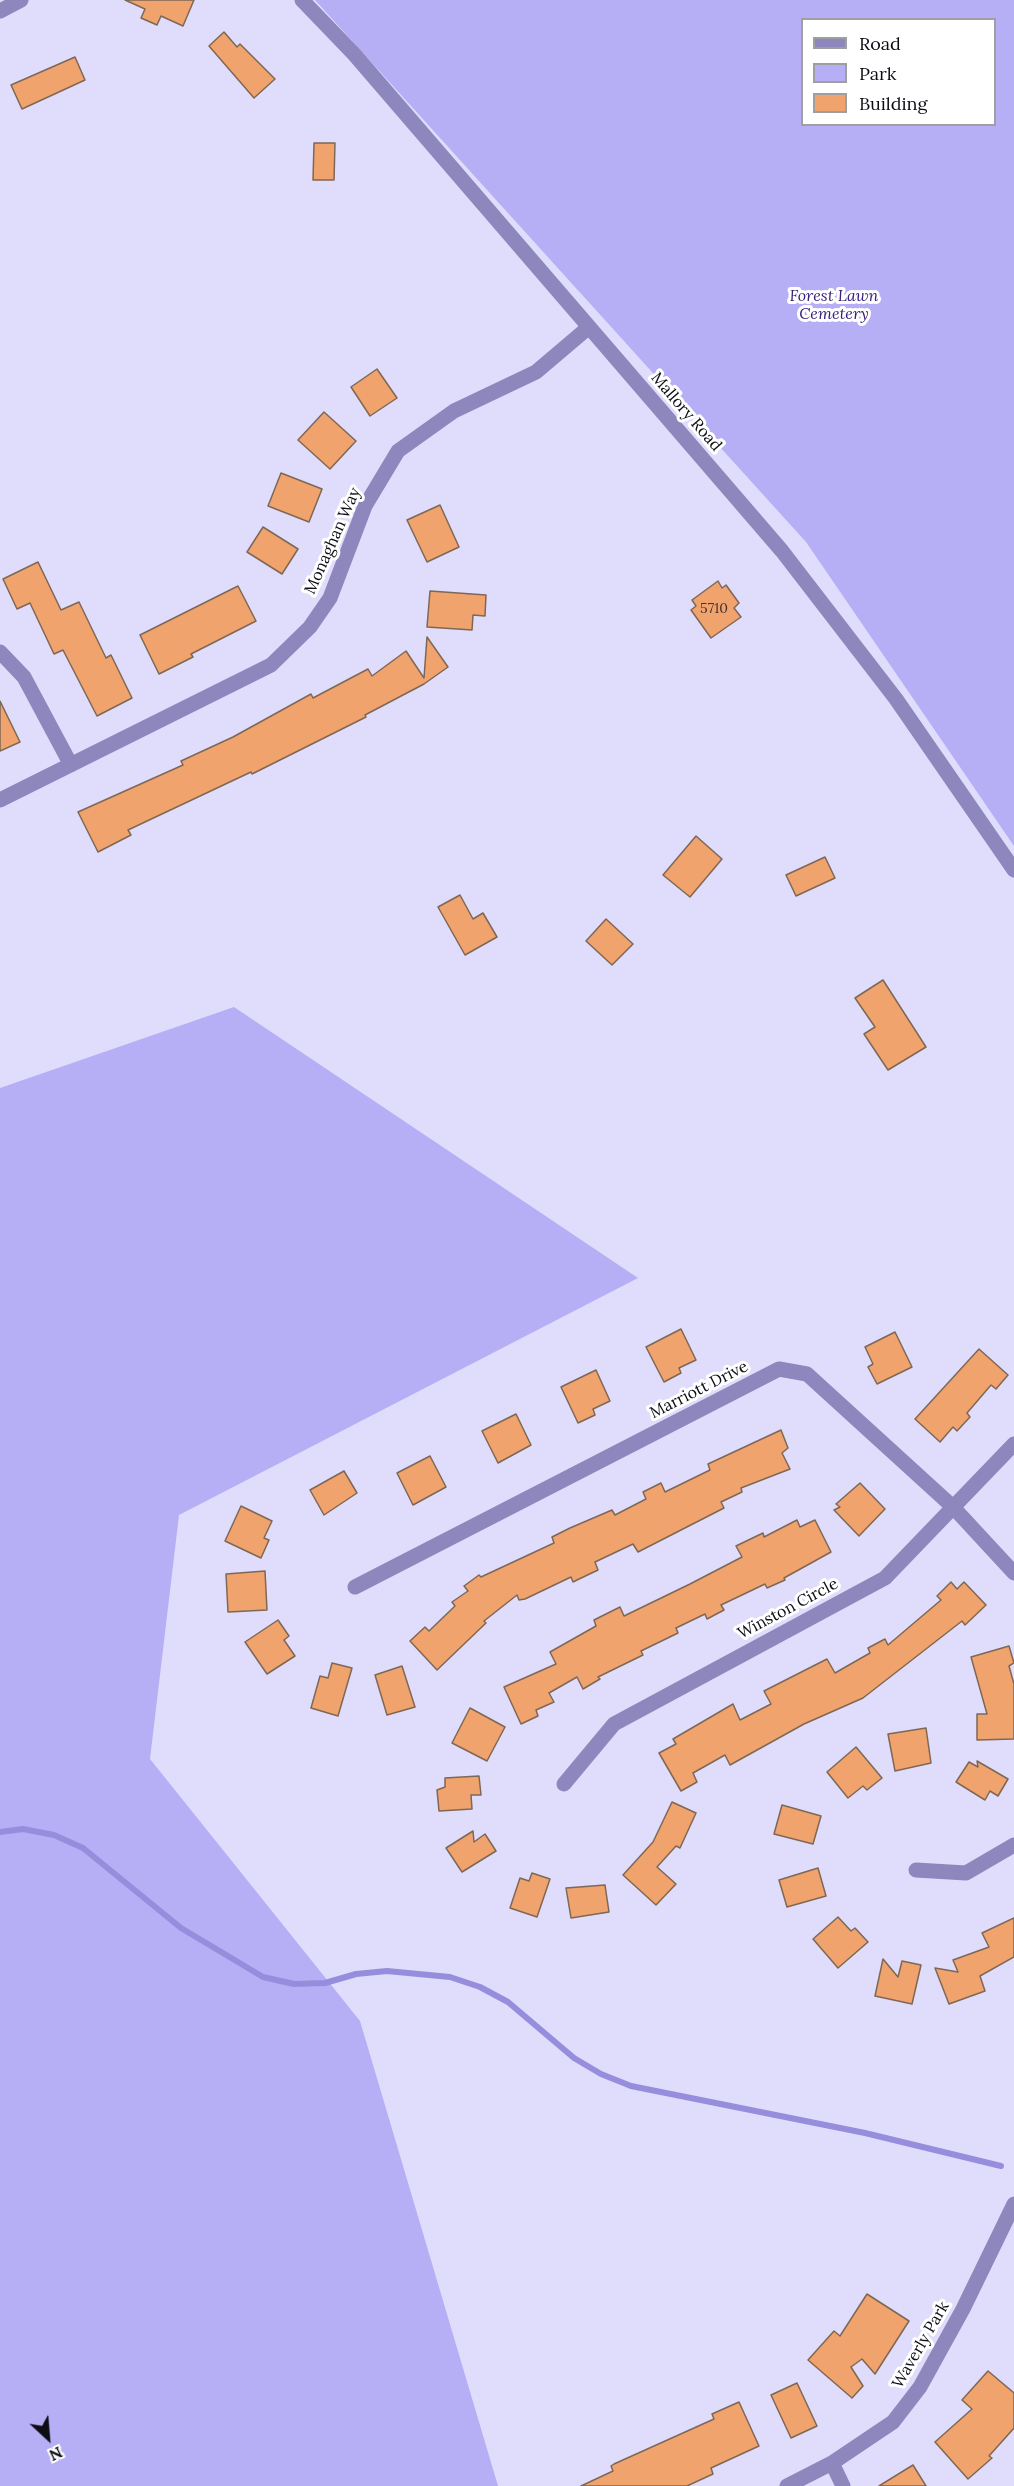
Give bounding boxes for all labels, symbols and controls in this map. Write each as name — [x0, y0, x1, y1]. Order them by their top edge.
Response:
legend — [801, 18, 996, 126]
text: Road — [859, 32, 901, 55]
text: Park — [859, 62, 896, 85]
text: Building — [859, 92, 927, 115]
park label: Forest Lawn Cemetery — [790, 286, 878, 324]
street label: Mallory Road — [647, 369, 725, 455]
street label: Monaghan Way — [301, 485, 365, 597]
house number: 5710 — [700, 601, 728, 617]
street label: Marriott Drive — [647, 1357, 751, 1423]
street label: Winston Circle — [735, 1575, 841, 1643]
street label: Waverly Park — [888, 2298, 954, 2392]
north arrow — [18, 2408, 78, 2468]
text: N — [46, 2442, 66, 2466]

